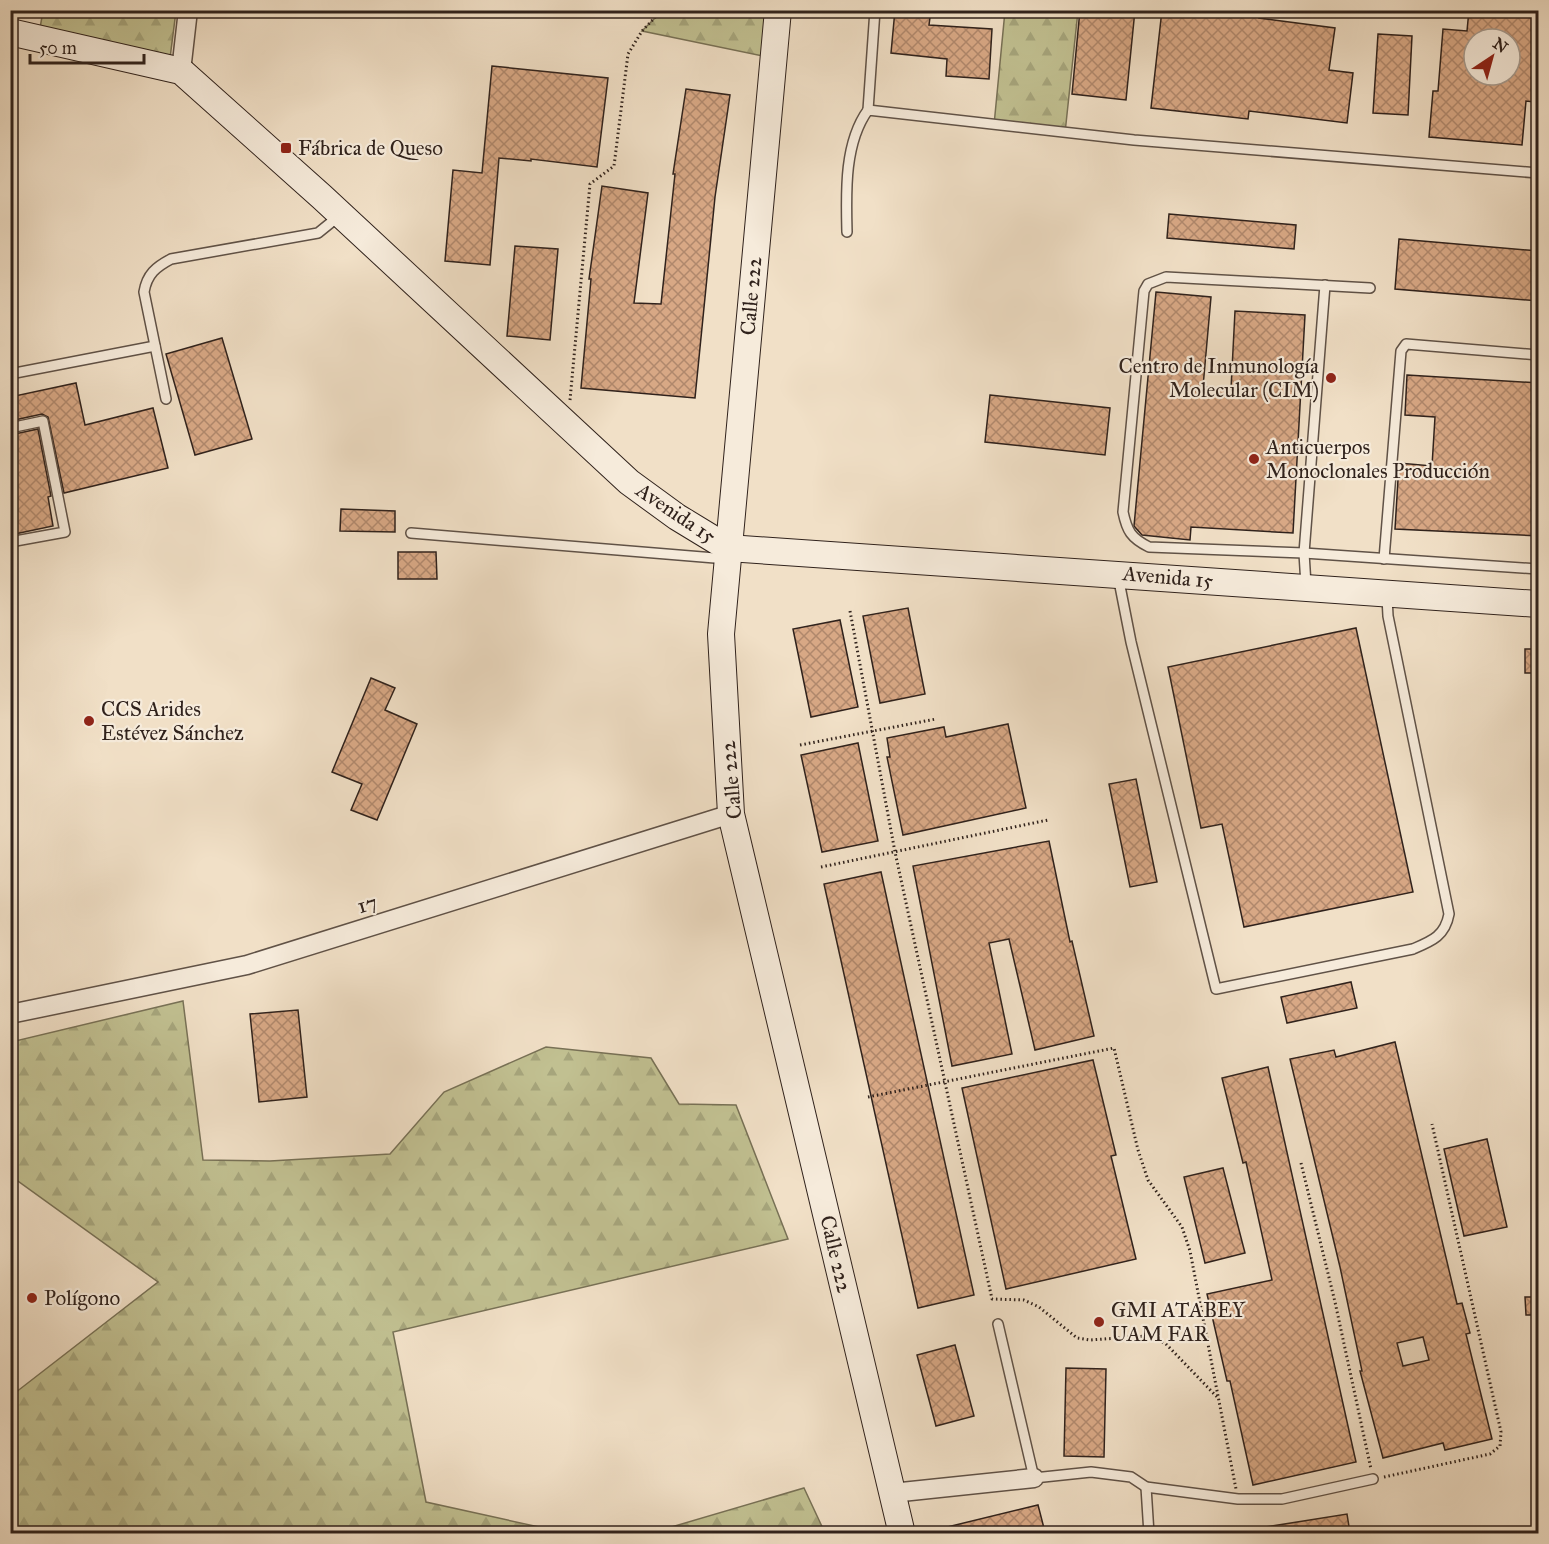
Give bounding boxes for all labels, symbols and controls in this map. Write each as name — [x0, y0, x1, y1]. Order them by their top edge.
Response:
scale bar — [30, 27, 144, 65]
north arrow — [1462, 27, 1522, 87]
text: N — [1489, 34, 1512, 57]
text: 50 m — [39, 37, 77, 59]
place label: Fábrica de Queso — [298, 135, 443, 161]
marker: Fábrica de Queso — [279, 141, 293, 155]
street label: Calle 222 — [735, 255, 767, 336]
place label: Centro de Inmunología Molecular (CIM) — [1119, 353, 1319, 403]
marker: Centro de Inmunología Molecular (CIM) — [1324, 371, 1338, 385]
place label: Anticuerpos Monoclonales Producción — [1265, 434, 1490, 484]
marker: Anticuerpos Monoclonales Producción — [1247, 452, 1261, 466]
street label: Avenida 15 — [630, 476, 721, 549]
street label: Avenida 15 — [1121, 560, 1215, 594]
place label: CCS Arides Estévez Sánchez — [101, 696, 244, 746]
marker: CCS Arides Estévez Sánchez — [82, 714, 96, 728]
street label: Calle 222 — [715, 739, 747, 820]
street label: 17 — [354, 889, 380, 919]
street label: Calle 222 — [814, 1213, 858, 1296]
place label: Polígono — [44, 1285, 121, 1311]
marker: Polígono — [25, 1291, 39, 1305]
place label: GMI ATABEY UAM FAR — [1111, 1297, 1246, 1347]
marker: GMI ATABEY UAM FAR — [1092, 1315, 1106, 1329]

